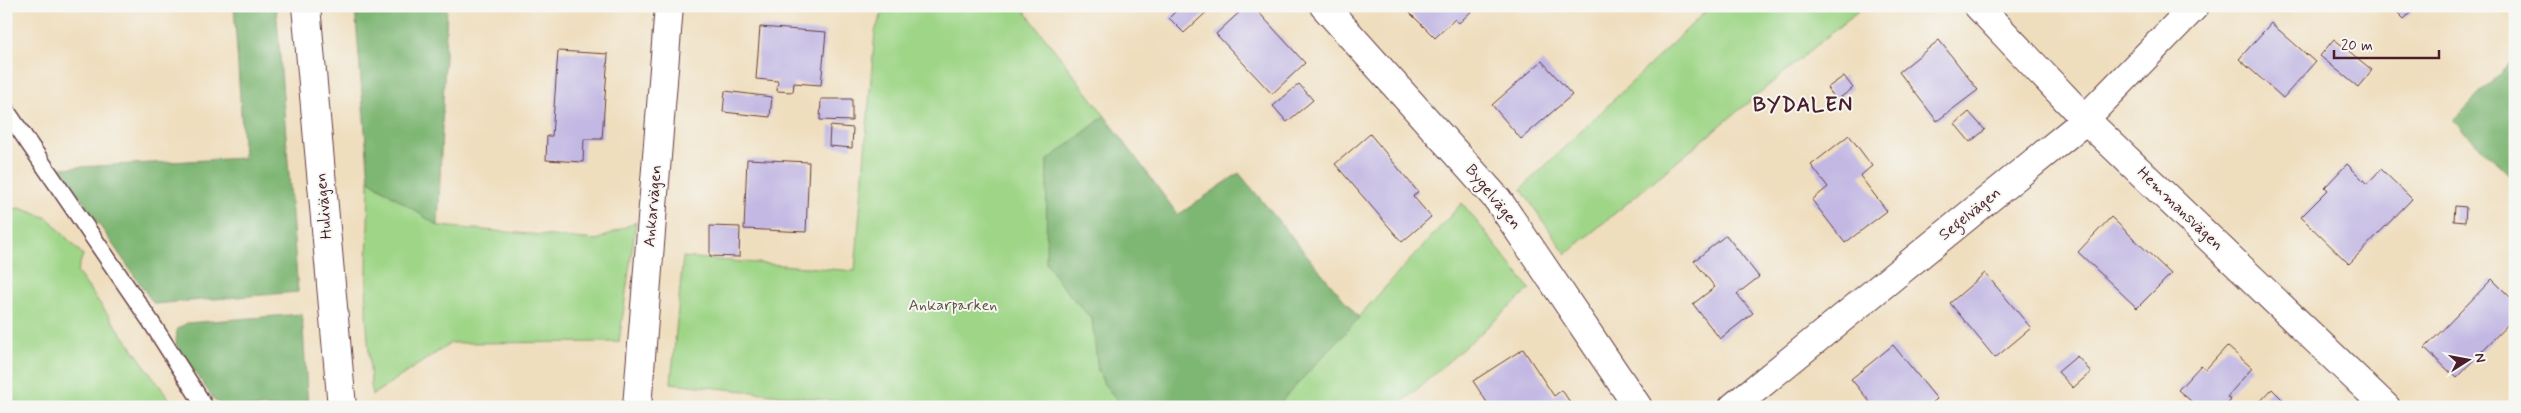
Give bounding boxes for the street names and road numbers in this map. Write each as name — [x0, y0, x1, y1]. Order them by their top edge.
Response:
street label: Bygelvägen — [1459, 160, 1526, 235]
street label: Hemmansvägen — [2132, 163, 2228, 255]
street label: Ankarvägen — [639, 164, 667, 248]
street label: Hulivägen — [311, 172, 337, 240]
street label: Segelvägen — [1935, 183, 2006, 246]

